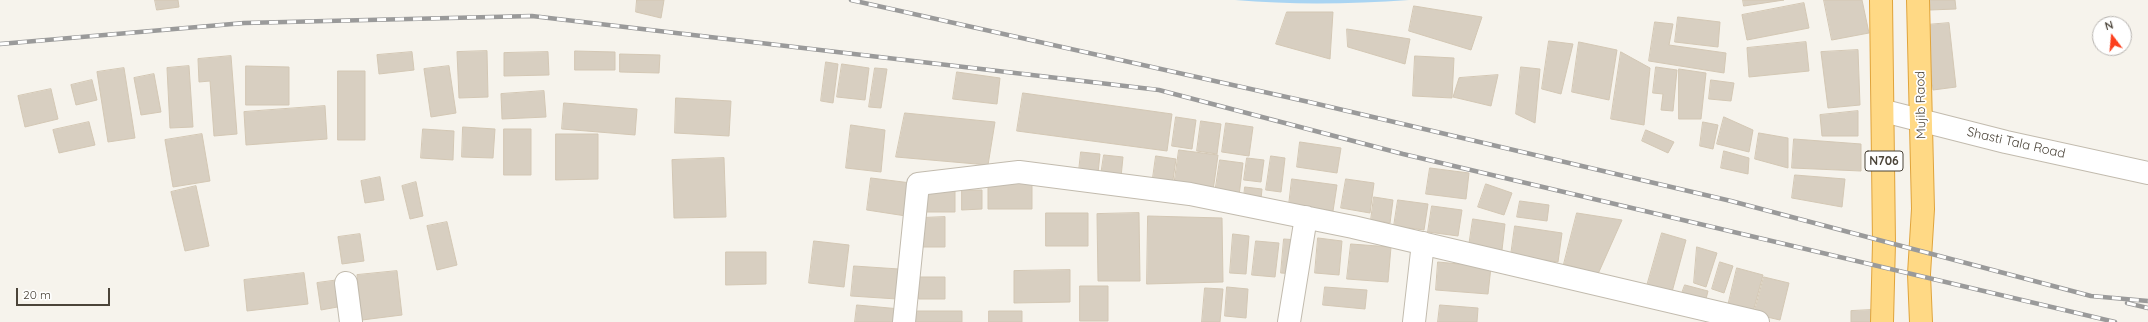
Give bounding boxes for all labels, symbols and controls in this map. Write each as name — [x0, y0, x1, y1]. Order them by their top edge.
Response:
north arrow — [2092, 16, 2132, 56]
text: N — [2103, 18, 2115, 33]
street label: Mujib Raod — [1913, 71, 1929, 139]
street label: Shasti Tala Road — [1965, 124, 2067, 162]
road number: N706 — [1865, 151, 1903, 171]
scale bar — [18, 280, 112, 306]
text: 20 m — [23, 287, 51, 302]

